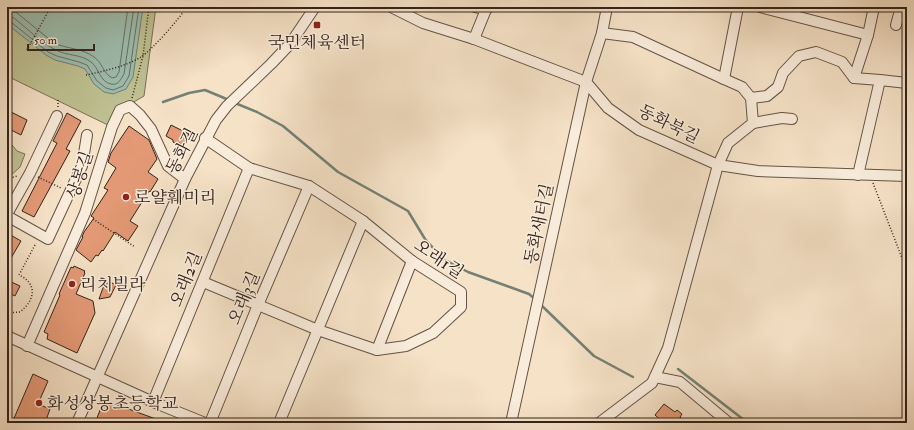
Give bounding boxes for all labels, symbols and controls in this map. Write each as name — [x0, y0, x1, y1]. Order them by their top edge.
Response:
marker: 국민체육센터 — [312, 20, 322, 30]
scale bar — [28, 26, 94, 52]
place label: 국민체육센터 — [268, 32, 366, 53]
text: 50 m — [34, 33, 58, 48]
street label: 동화북길 — [635, 100, 703, 148]
street label: 동화길 — [161, 124, 203, 178]
street label: 상봉길 — [62, 148, 98, 202]
street label: 동화새터길 — [520, 182, 558, 266]
place label: 로얄훼미리 — [134, 187, 216, 208]
marker: 로얄훼미리 — [121, 192, 131, 202]
street label: 오래1길 — [410, 235, 468, 283]
street label: 오래2길 — [165, 248, 207, 310]
street label: 오래3길 — [223, 268, 265, 328]
place label: 리치빌라 — [80, 274, 146, 295]
marker: 리치빌라 — [67, 279, 77, 289]
place label: 화성상봉초등학교 — [47, 393, 179, 414]
marker: 화성상봉초등학교 — [34, 398, 44, 408]

